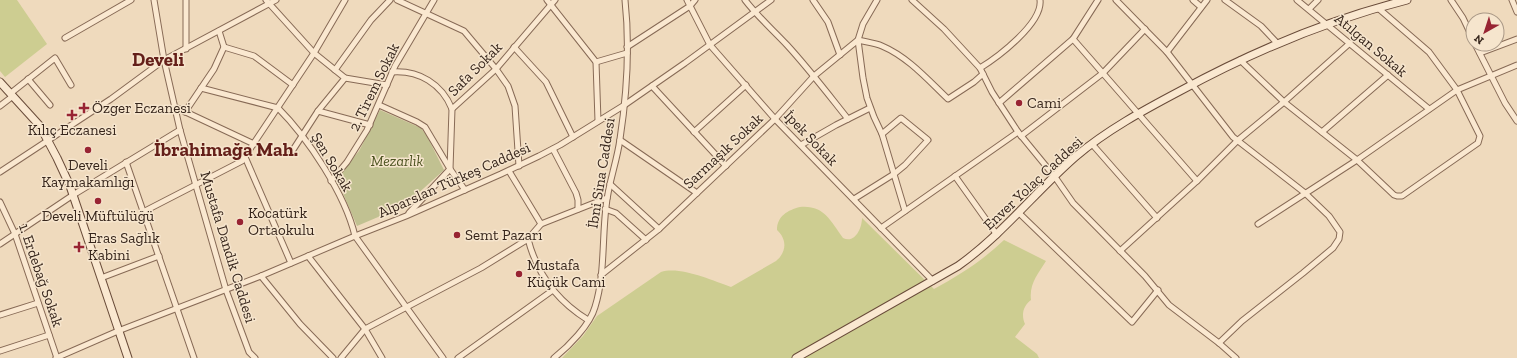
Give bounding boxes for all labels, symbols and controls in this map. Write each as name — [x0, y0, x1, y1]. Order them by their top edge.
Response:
street label: Atılgan Sokak — [1331, 9, 1411, 81]
north arrow — [1465, 12, 1505, 52]
text: N — [1471, 31, 1486, 47]
street label: Safa Sokak — [444, 38, 506, 100]
street label: 2. Tirem Sokak — [345, 40, 403, 134]
district label: Develi — [132, 48, 184, 71]
place label: Cami — [1027, 94, 1061, 112]
marker: Cami — [1014, 98, 1024, 108]
place label: Özger Eczanesi — [92, 99, 191, 117]
marker: Özger Eczanesi — [79, 103, 89, 113]
street label: İpek Sokak — [780, 107, 842, 169]
street label: Sarmaşık Sokak — [679, 109, 767, 192]
marker: Kılıç Eczanesi — [67, 110, 77, 120]
street label: İbni Sina Caddesi — [583, 116, 619, 230]
place label: Kılıç Eczanesi — [28, 121, 116, 139]
street label: Şen Sokak — [307, 129, 357, 195]
street label: Enver Yolaç Caddesi — [980, 132, 1086, 234]
district label: İbrahimağa Mah. — [154, 138, 298, 161]
street label: Alparslan Türkeş Caddesi — [375, 138, 533, 222]
marker: Develi Kaymakamlığı — [83, 145, 93, 155]
park label: Mezarlık — [371, 152, 424, 170]
place label: Develi Kaymakamlığı — [41, 156, 135, 191]
street label: Mustafa Dandik Caddesi — [196, 169, 260, 325]
marker: Develi Müftülüğü — [93, 196, 103, 206]
place label: Kocatürk Ortaokulu — [248, 204, 315, 239]
place label: Develi Müftülüğü — [42, 207, 155, 225]
marker: Kocatürk Ortaokulu — [235, 217, 245, 227]
street label: 1. Erdebağ Sokak — [15, 221, 67, 329]
place label: Semt Pazarı — [465, 226, 542, 244]
place label: Eras Sağlık Kabini — [88, 229, 160, 264]
marker: Semt Pazarı — [452, 230, 462, 240]
marker: Eras Sağlık Kabini — [73, 241, 85, 253]
place label: Mustafa Küçük Cami — [527, 256, 606, 291]
marker: Mustafa Küçük Cami — [514, 269, 524, 279]

